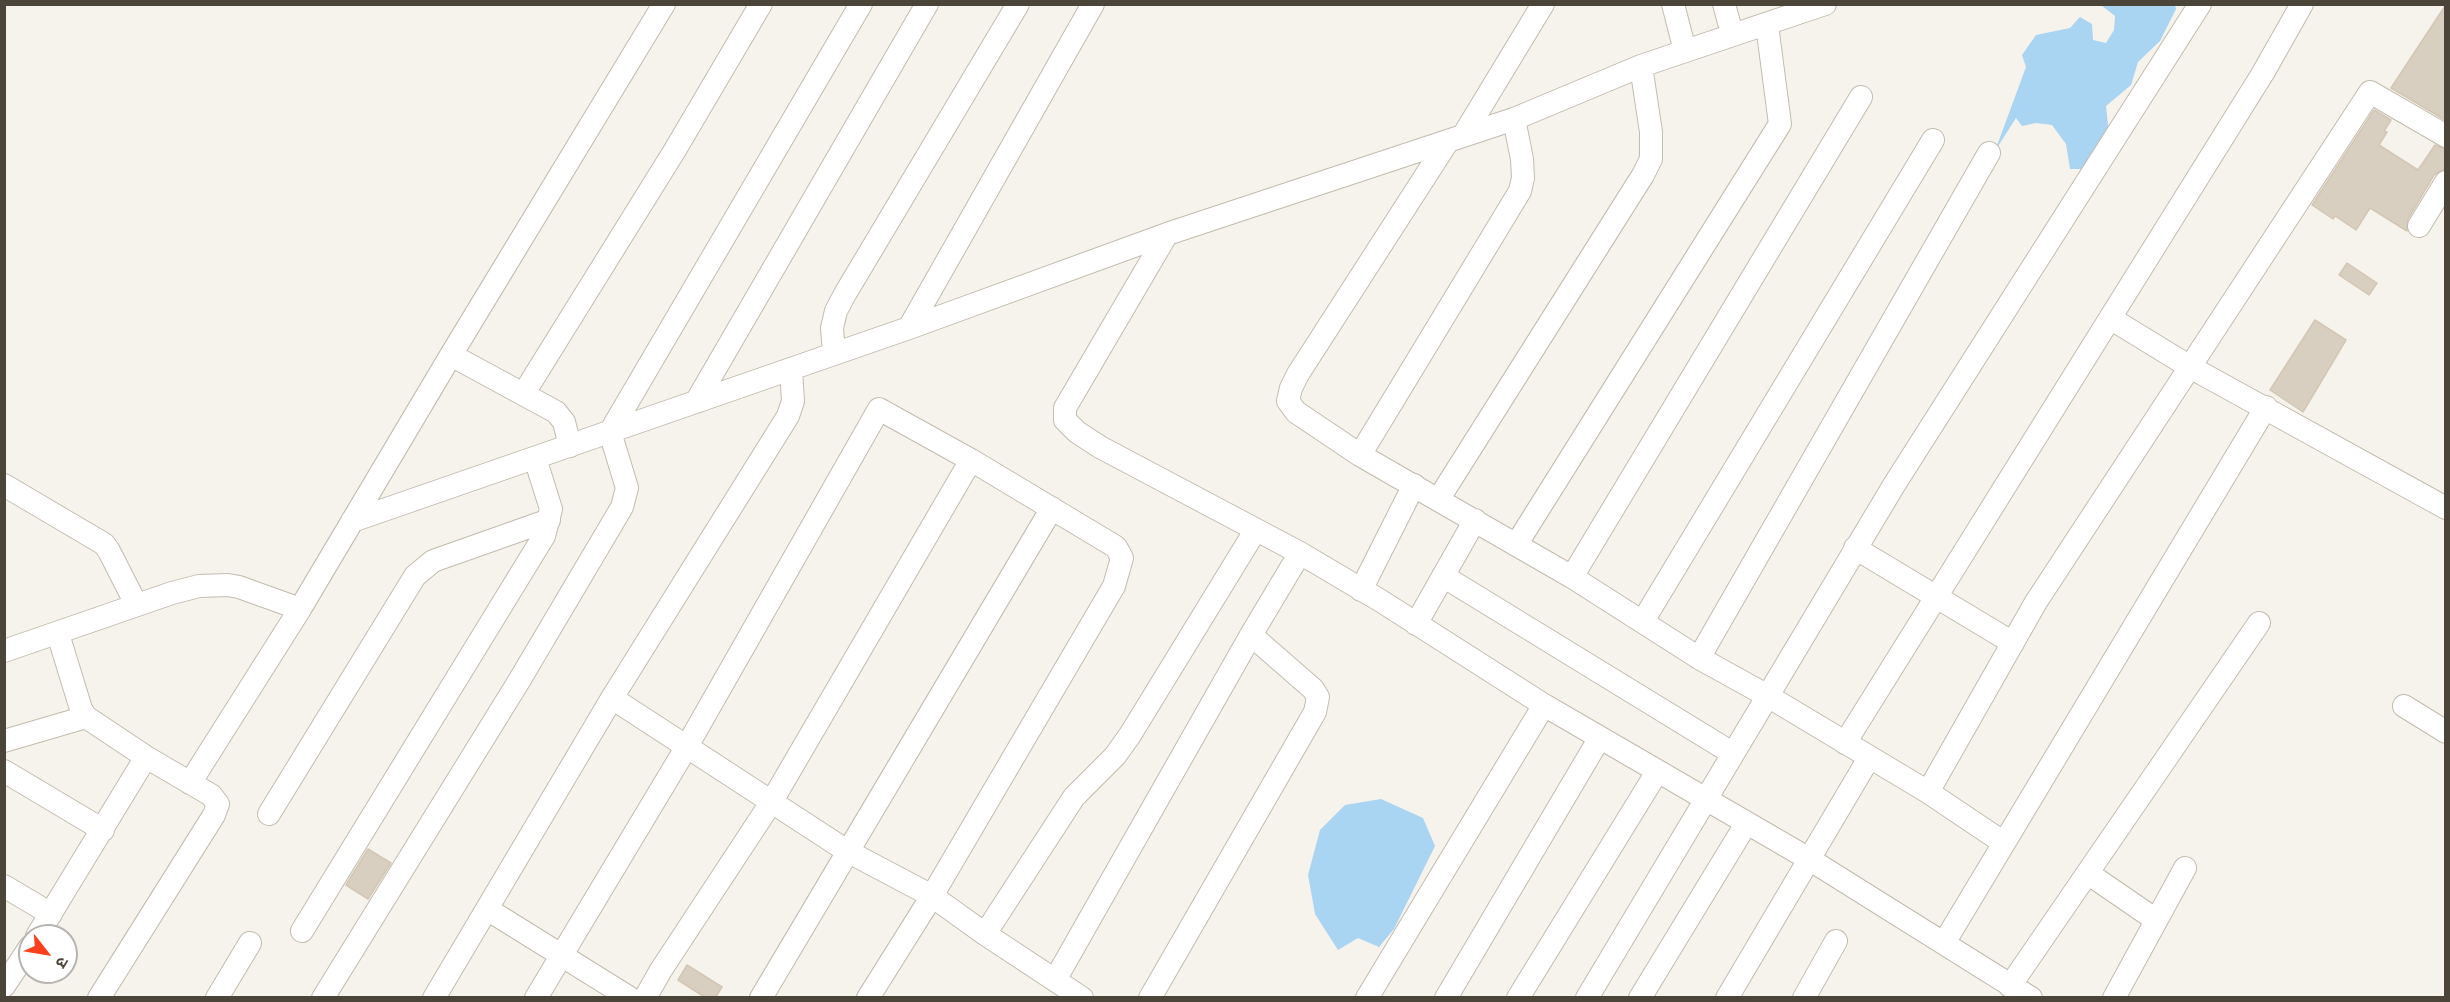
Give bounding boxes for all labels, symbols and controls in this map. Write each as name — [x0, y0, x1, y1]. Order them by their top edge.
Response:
north arrow — [18, 924, 78, 984]
text: उ — [52, 954, 73, 971]

